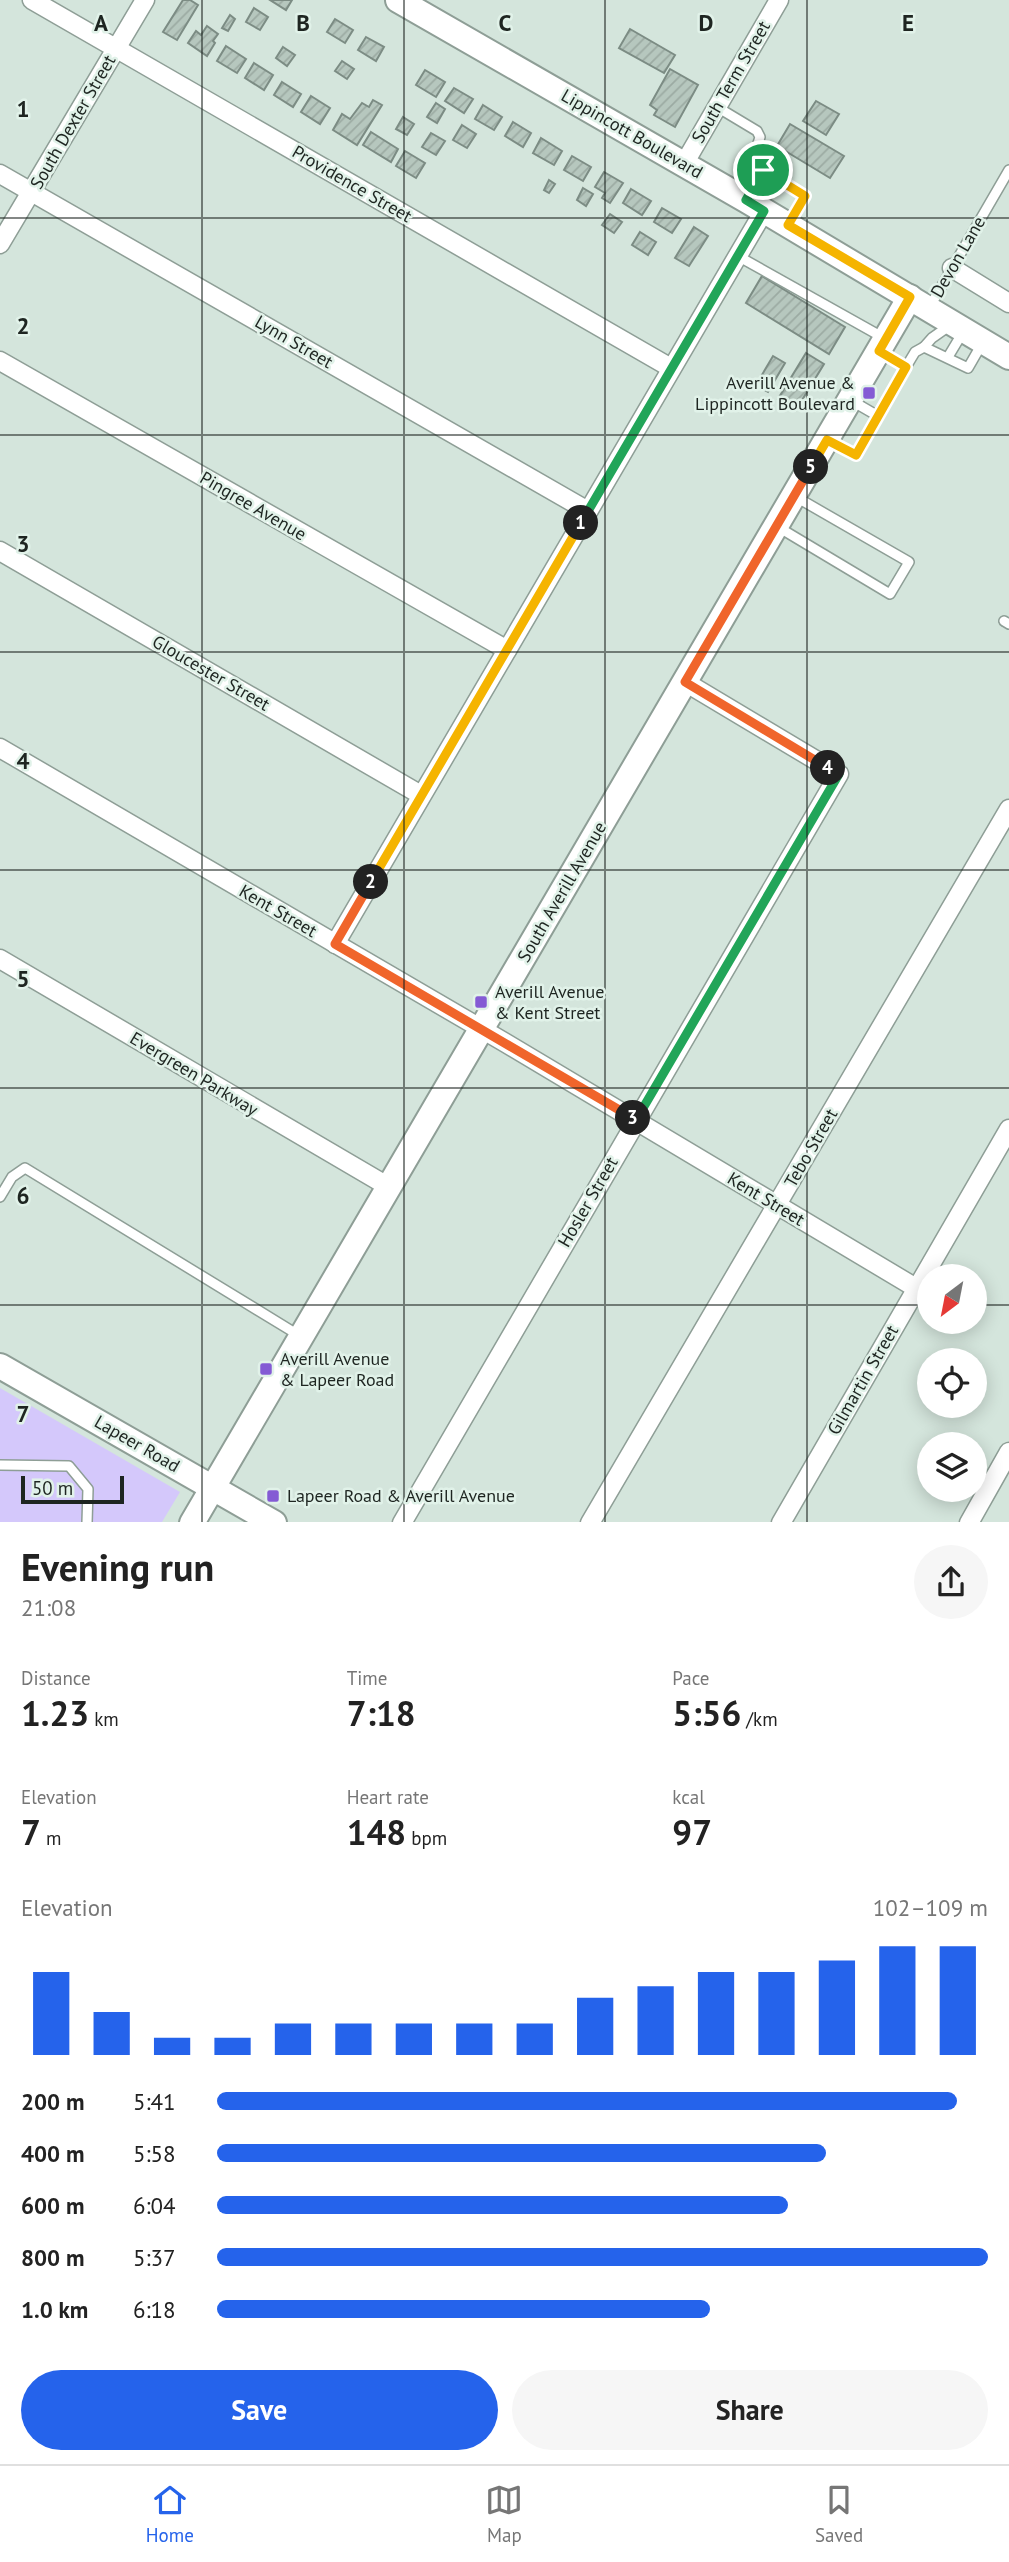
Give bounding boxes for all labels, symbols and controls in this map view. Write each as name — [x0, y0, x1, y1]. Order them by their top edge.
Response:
text: A — [94, 8, 108, 37]
text: B — [296, 8, 310, 37]
text: C — [499, 8, 512, 37]
text: D — [699, 8, 713, 37]
text: E — [902, 8, 914, 37]
street label: South Term Street — [686, 16, 775, 147]
street label: South Dexter Street — [25, 50, 120, 193]
street label: Lippincott Boulevard — [557, 84, 707, 184]
text: 1 — [16, 94, 30, 123]
street label: Providence Street — [288, 140, 416, 227]
pin — [733, 140, 793, 200]
icon: arrive — [744, 151, 782, 189]
street label: Devon Lane — [925, 212, 990, 302]
street label: Lynn Street — [251, 310, 337, 373]
text: 2 — [16, 311, 30, 340]
place label: Averill Avenue & Lippincott Boulevard — [695, 371, 855, 415]
marker: Averill Avenue & Lippincott Boulevard — [861, 385, 877, 401]
pin: 5 — [794, 449, 828, 484]
text: 5 — [805, 454, 816, 478]
street label: Pingree Avenue — [196, 466, 311, 545]
pin: 1 — [564, 505, 598, 540]
text: 1 — [575, 510, 586, 534]
text: 3 — [16, 529, 30, 558]
street label: Gloucester Street — [148, 630, 274, 716]
text: 4 — [16, 746, 30, 775]
pin: 4 — [810, 750, 846, 786]
text: 4 — [822, 755, 833, 779]
street label: South Averill Avenue — [512, 817, 611, 966]
pin: 2 — [354, 864, 388, 900]
text: 2 — [365, 869, 376, 893]
street label: Kent Street — [235, 879, 321, 942]
text: 5 — [16, 964, 30, 993]
place label: Averill Avenue & Kent Street — [495, 980, 604, 1024]
marker: Averill Avenue & Kent Street — [473, 994, 489, 1010]
street label: Evergreen Parkway — [126, 1026, 263, 1121]
pin: 3 — [616, 1100, 650, 1136]
street label: Tebo Street — [779, 1104, 842, 1191]
text: 3 — [627, 1105, 638, 1129]
street label: Hosler Street — [552, 1152, 623, 1251]
street label: Kent Street — [723, 1167, 809, 1231]
text: 6 — [16, 1181, 30, 1210]
north arrow — [917, 1264, 987, 1334]
map controls — [917, 1264, 987, 1502]
street label: Gilmartin Street — [822, 1321, 903, 1439]
place label: Averill Avenue & Lapeer Road — [280, 1347, 394, 1391]
button: locate — [917, 1348, 987, 1418]
marker: Averill Avenue & Lapeer Road — [258, 1361, 274, 1377]
text: 7 — [16, 1399, 30, 1428]
street label: Lapeer Road — [90, 1410, 184, 1477]
button: layers — [917, 1432, 987, 1502]
scale bar — [21, 1474, 124, 1505]
text: 50 m — [32, 1476, 73, 1500]
place label: Lapeer Road & Averill Avenue — [287, 1484, 515, 1507]
marker: Lapeer Road & Averill Avenue — [265, 1488, 281, 1504]
text: Evening run — [21, 1542, 214, 1591]
button: share — [914, 1545, 988, 1619]
text: 21:08 — [21, 1593, 76, 1622]
text: Distance — [21, 1666, 91, 1690]
text: Time — [347, 1666, 387, 1690]
text: Pace — [672, 1666, 710, 1690]
text: 1.23 — [21, 1690, 89, 1736]
text: 7:18 — [347, 1690, 416, 1736]
text: 5:56 — [672, 1690, 741, 1736]
text: km — [89, 1707, 119, 1731]
text: /km — [741, 1707, 778, 1731]
text: Elevation — [21, 1785, 97, 1809]
text: Heart rate — [347, 1785, 429, 1809]
text: kcal — [672, 1785, 705, 1809]
text: 7 — [21, 1809, 41, 1855]
text: 148 — [347, 1809, 406, 1855]
text: 97 — [672, 1809, 712, 1855]
text: m — [41, 1826, 61, 1850]
text: bpm — [406, 1826, 447, 1850]
text: Elevation — [21, 1893, 113, 1922]
text: 102–109 m — [873, 1893, 988, 1922]
text: 200 m — [21, 2087, 84, 2116]
text: 5:41 — [133, 2087, 176, 2116]
text: 400 m — [21, 2139, 84, 2168]
text: 5:58 — [133, 2139, 176, 2168]
text: 600 m — [21, 2191, 84, 2220]
text: 6:04 — [133, 2191, 176, 2220]
text: 800 m — [21, 2243, 84, 2272]
text: 5:37 — [133, 2243, 176, 2272]
text: 1.0 km — [21, 2295, 88, 2324]
text: 6:18 — [133, 2295, 176, 2324]
button: Save — [21, 2370, 498, 2450]
button: Share — [512, 2370, 988, 2450]
tab: Home — [146, 2481, 194, 2547]
tab: Map — [485, 2481, 523, 2547]
tab: Saved — [815, 2481, 863, 2547]

